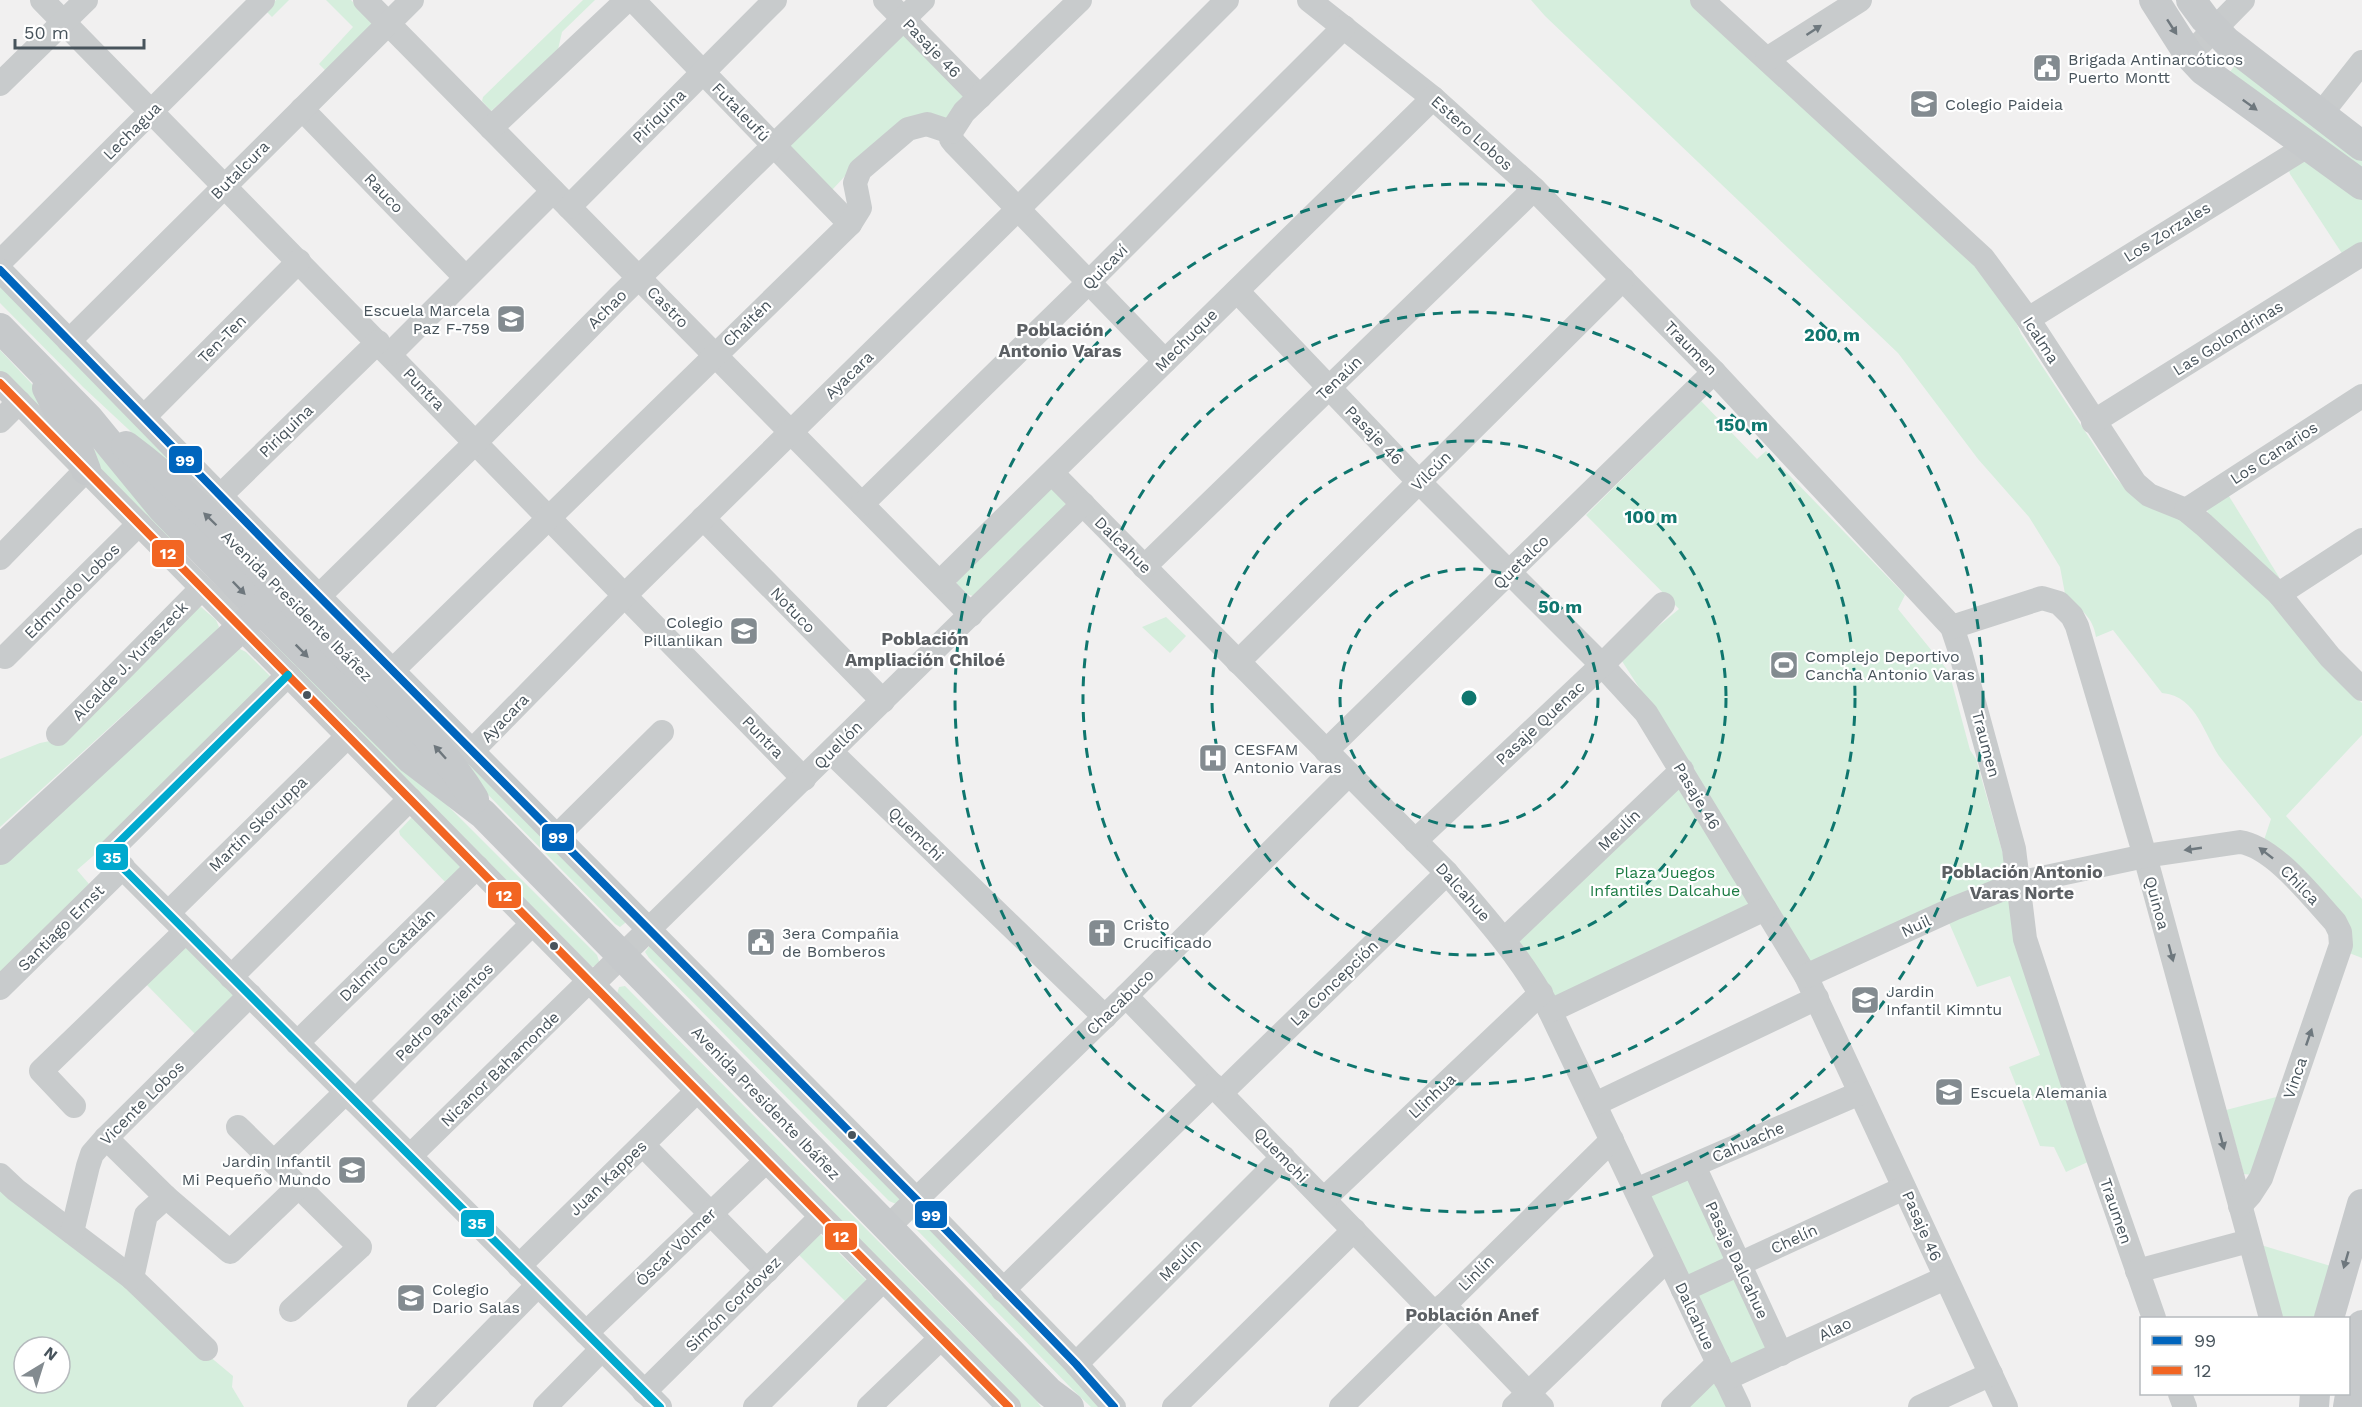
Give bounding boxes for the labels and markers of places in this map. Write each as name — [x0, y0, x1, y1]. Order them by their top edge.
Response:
place label: Brigada Antinarcóticos Puerto Montt — [2068, 50, 2243, 87]
public building icon: Brigada Antinarcóticos Puerto Montt — [2031, 52, 2063, 84]
school or university icon: Colegio Paideia — [1908, 88, 1940, 120]
place label: Colegio Paideia — [1945, 95, 2063, 114]
place label: Escuela Marcela Paz F-759 — [363, 301, 490, 338]
school or university icon: Escuela Marcela Paz F-759 — [495, 303, 527, 335]
place label: Colegio Pillanlikan — [643, 613, 723, 650]
school or university icon: Colegio Pillanlikan — [728, 615, 760, 647]
place label: Complejo Deportivo Cancha Antonio Varas — [1805, 647, 1975, 684]
sports icon: Complejo Deportivo Cancha Antonio Varas — [1768, 649, 1800, 681]
centre of rings — [1459, 688, 1479, 708]
unlabelled marker — [301, 689, 313, 701]
place label: CESFAM Antonio Varas — [1234, 740, 1342, 777]
hospital icon: CESFAM Antonio Varas — [1197, 742, 1229, 774]
place label: Cristo Crucificado — [1123, 915, 1212, 952]
church icon: Cristo Crucificado — [1086, 917, 1118, 949]
place label: 3era Compañia de Bomberos — [782, 924, 899, 961]
public building icon: 3era Compañia de Bomberos — [745, 926, 777, 958]
unlabelled marker — [548, 940, 560, 952]
place label: Jardin Infantil Kimntu — [1886, 982, 2002, 1019]
school or university icon: Jardin Infantil Kimntu — [1849, 984, 1881, 1016]
school or university icon: Escuela Alemania — [1933, 1076, 1965, 1108]
place label: Escuela Alemania — [1970, 1083, 2107, 1102]
unlabelled marker — [846, 1129, 858, 1141]
place label: Jardin Infantil Mi Pequeño Mundo — [182, 1152, 331, 1189]
school or university icon: Jardin Infantil Mi Pequeño Mundo — [336, 1154, 368, 1186]
place label: Colegio Dario Salas — [432, 1280, 520, 1317]
school or university icon: Colegio Dario Salas — [395, 1282, 427, 1314]

